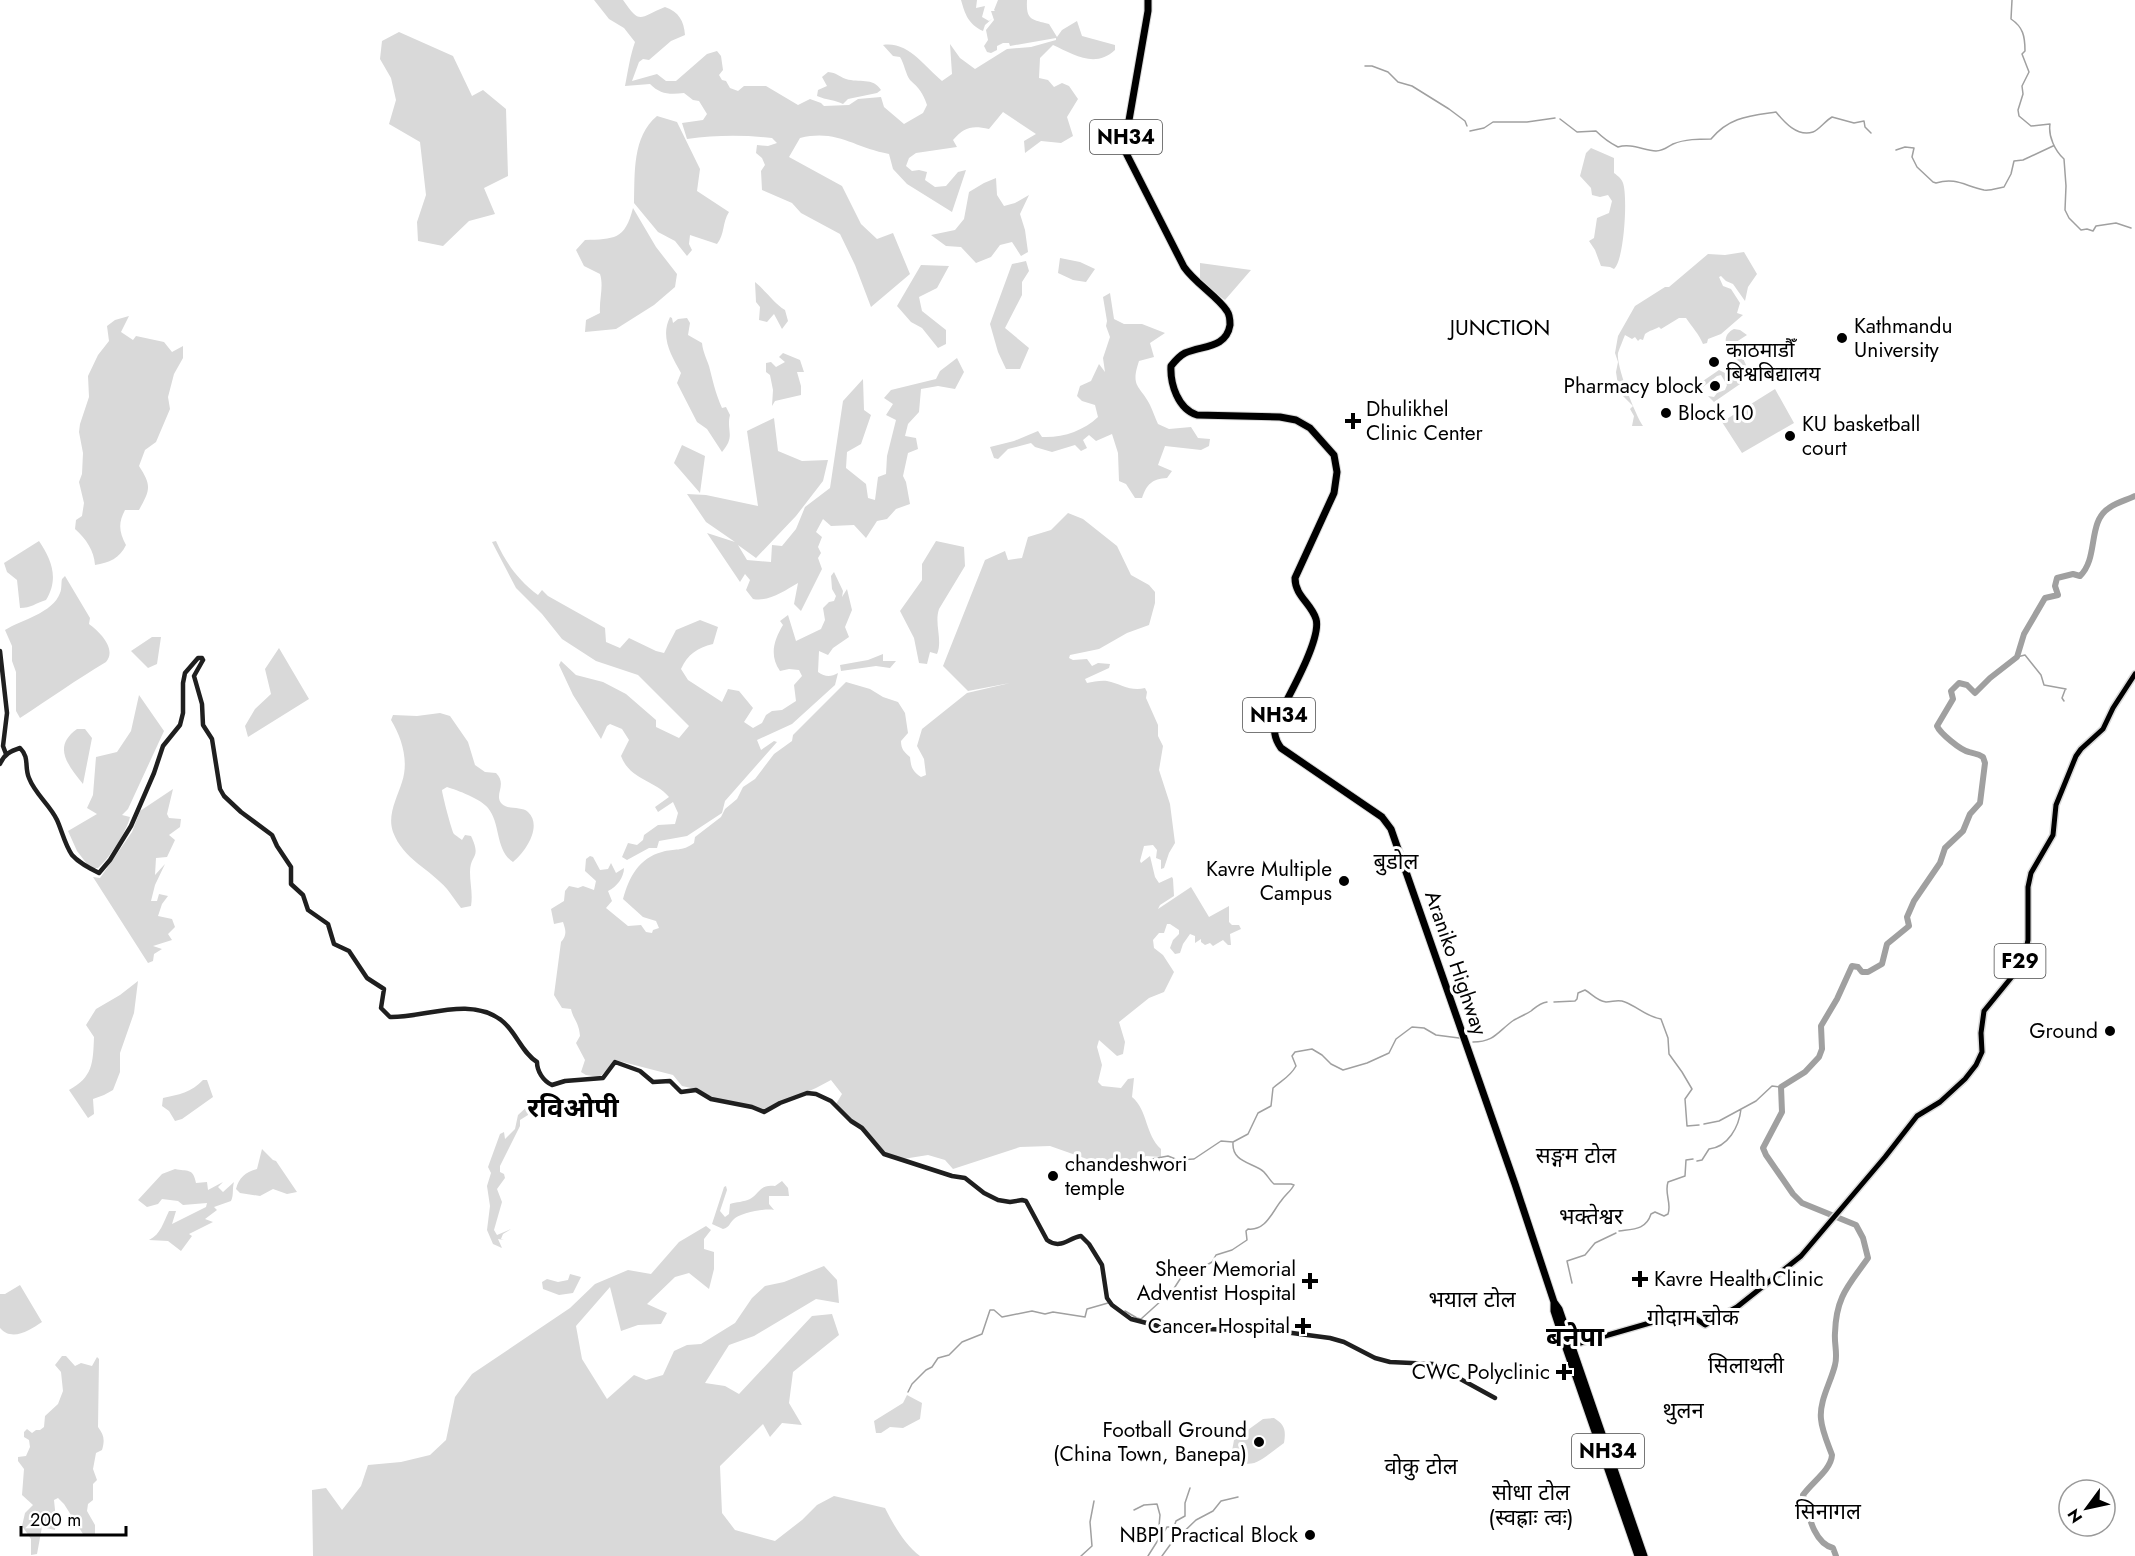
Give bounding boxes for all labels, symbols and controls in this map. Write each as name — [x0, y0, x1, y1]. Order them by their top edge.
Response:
road number: NH34 — [1090, 120, 1162, 154]
district label: JUNCTION — [1447, 311, 1550, 343]
place label: Kathmandu University — [1854, 311, 1953, 365]
marker: Kathmandu University — [1835, 331, 1849, 345]
place label: काठमाडौँ बिश्वबिद्यालय — [1726, 335, 1821, 389]
marker: काठमाडौँ बिश्वबिद्यालय — [1707, 355, 1721, 369]
place label: Pharmacy block — [1564, 371, 1704, 401]
marker: Pharmacy block — [1708, 379, 1722, 393]
place label: Dhulikhel Clinic Center — [1366, 394, 1484, 448]
place label: Block 10 — [1678, 398, 1754, 428]
marker: Block 10 — [1659, 406, 1673, 420]
place label: KU basketball court — [1802, 409, 1920, 463]
marker: Dhulikhel Clinic Center — [1344, 412, 1362, 430]
marker: KU basketball court — [1783, 429, 1797, 443]
road number: NH34 — [1243, 698, 1315, 732]
district label: बुडोल — [1374, 845, 1420, 877]
place label: Kavre Multiple Campus — [1206, 854, 1332, 908]
marker: Kavre Multiple Campus — [1337, 874, 1351, 888]
street label: Araniko Highway — [1417, 887, 1495, 1040]
road number: F29 — [1994, 944, 2046, 978]
place label: Ground — [2029, 1016, 2098, 1046]
marker: Ground — [2103, 1024, 2117, 1038]
district label: रविओपी — [527, 1088, 620, 1127]
district label: सङ्गम टोल — [1536, 1139, 1617, 1171]
place label: chandeshwori temple — [1065, 1149, 1187, 1203]
marker: chandeshwori temple — [1046, 1169, 1060, 1183]
district label: भक्तेश्वर — [1559, 1200, 1624, 1232]
place label: Sheer Memorial Adventist Hospital — [1137, 1254, 1296, 1308]
place label: Kavre Health Clinic — [1654, 1264, 1823, 1294]
marker: Kavre Health Clinic — [1631, 1270, 1649, 1288]
marker: Sheer Memorial Adventist Hospital — [1301, 1272, 1319, 1290]
district label: भयाल टोल — [1428, 1283, 1517, 1315]
district label: गाेदाम चाेक — [1647, 1301, 1740, 1333]
place label: Cancer Hospital — [1148, 1311, 1290, 1341]
marker: Cancer Hospital — [1294, 1317, 1312, 1335]
district label: बनेपा — [1546, 1317, 1605, 1356]
district label: सिलाथली — [1708, 1349, 1784, 1381]
place label: CWC Polyclinic — [1412, 1357, 1550, 1387]
marker: CWC Polyclinic — [1555, 1363, 1573, 1381]
district label: थुलन — [1662, 1394, 1704, 1426]
place label: Football Ground (China Town, Banepa) — [1053, 1415, 1247, 1469]
road number: NH34 — [1572, 1434, 1644, 1468]
marker: Football Ground (China Town, Banepa) — [1252, 1435, 1266, 1449]
district label: वोकु टोल — [1384, 1450, 1459, 1482]
district label: सोधा टोल (स्वह्राः त्वः) — [1488, 1476, 1574, 1533]
north arrow — [2057, 1478, 2117, 1538]
district label: सिनागल — [1795, 1495, 1862, 1527]
scale bar — [21, 1499, 126, 1537]
text: N — [2062, 1504, 2088, 1527]
text: 200 m — [30, 1507, 81, 1533]
place label: NBPI Practical Block — [1120, 1520, 1299, 1550]
marker: NBPI Practical Block — [1303, 1528, 1317, 1542]

